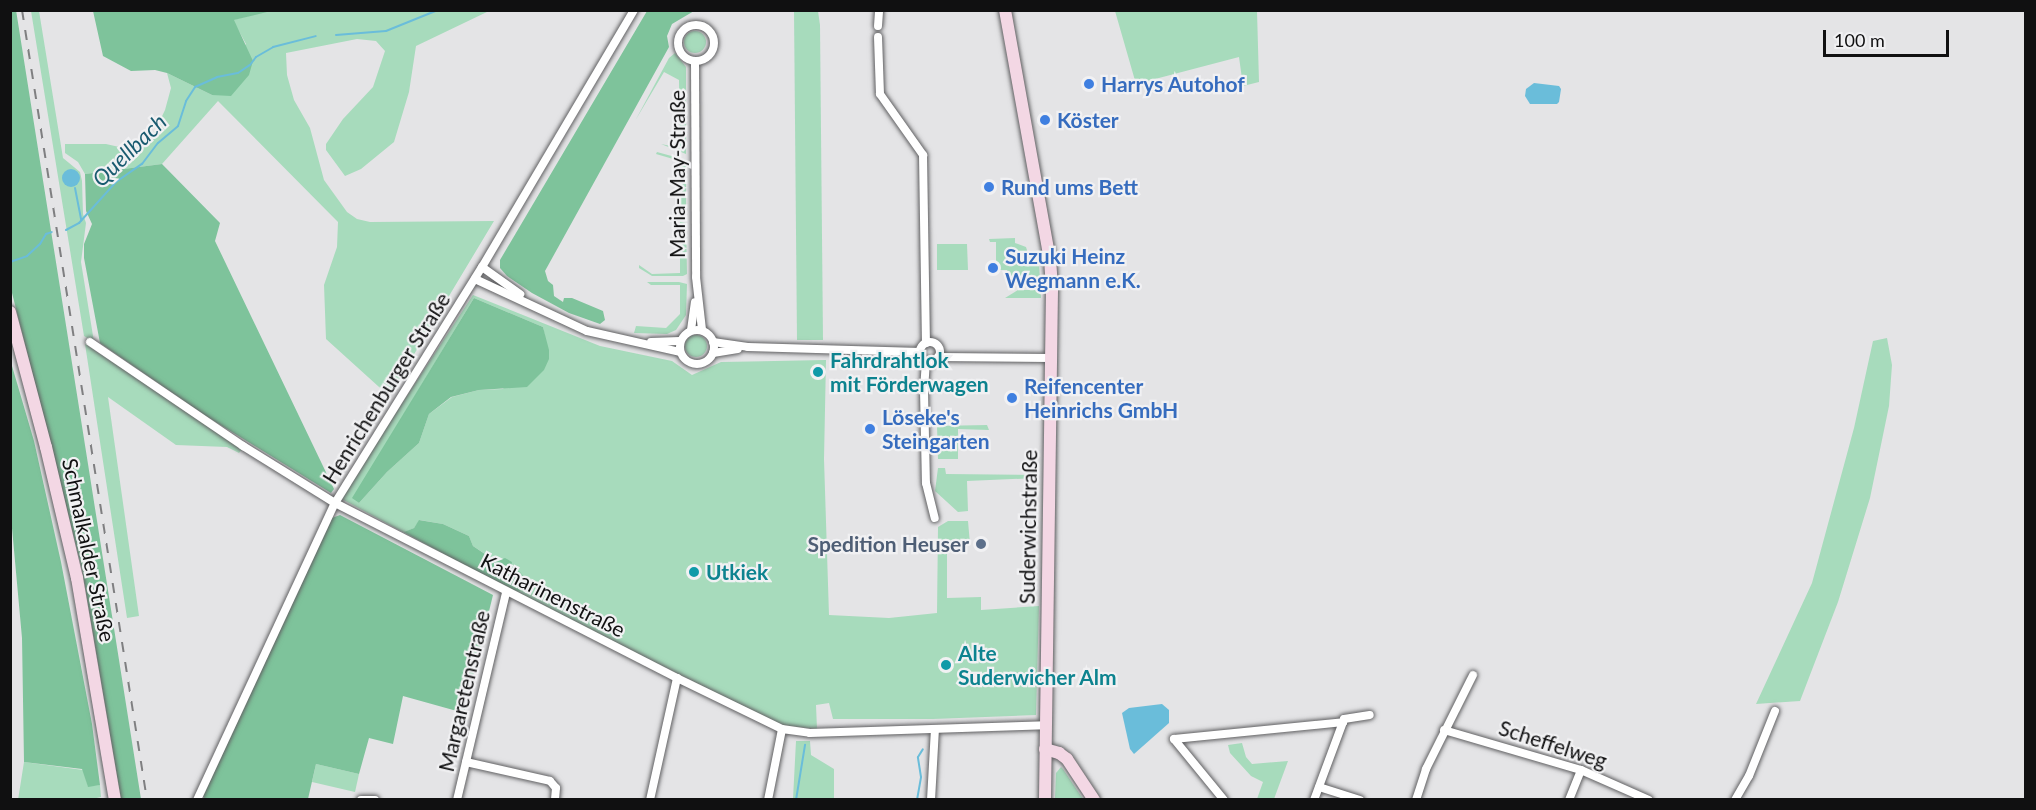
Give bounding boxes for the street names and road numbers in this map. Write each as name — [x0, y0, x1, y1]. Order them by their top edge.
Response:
street label: Maria-May-Straße — [664, 90, 690, 258]
street label: Henrichenburger Straße — [317, 288, 455, 488]
street label: Suderwichstraße — [1014, 450, 1042, 604]
street label: Schmalkalder Straße — [57, 456, 121, 644]
street label: Katharinenstraße — [477, 548, 629, 642]
street label: Margaretenstraße — [433, 608, 495, 774]
street label: Scheffelweg — [1496, 715, 1610, 773]

